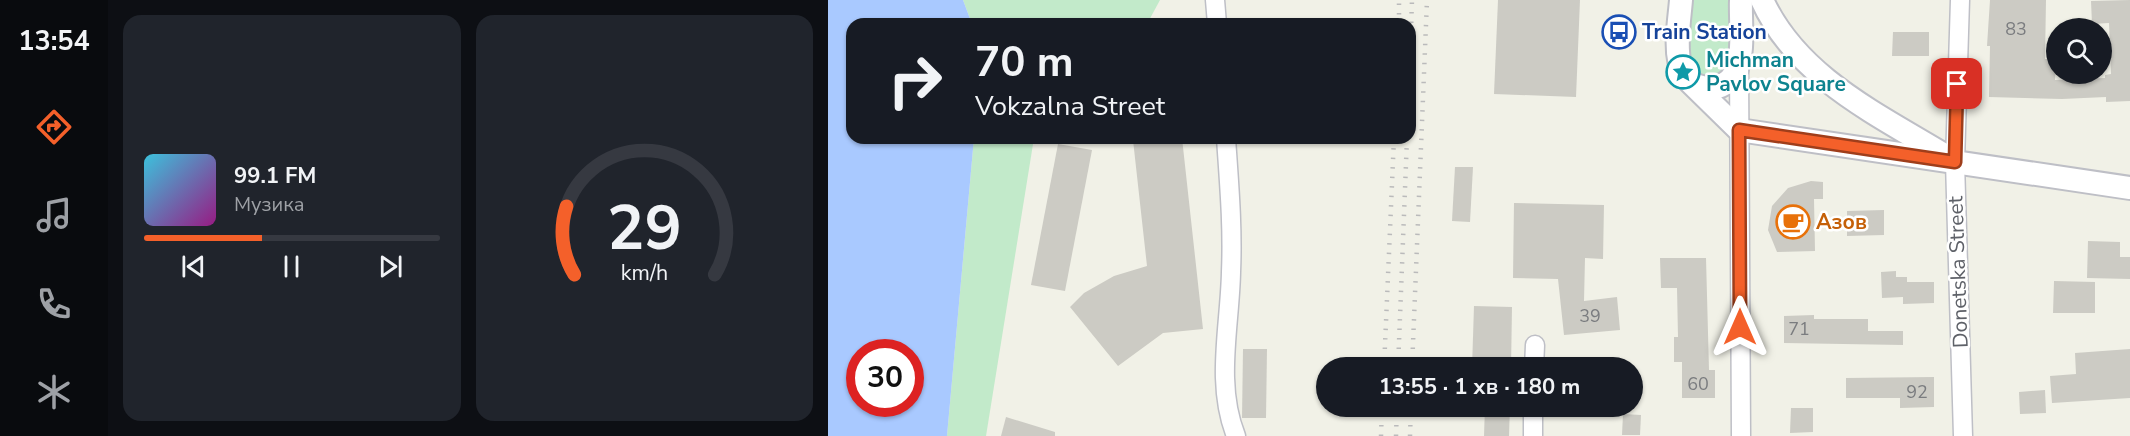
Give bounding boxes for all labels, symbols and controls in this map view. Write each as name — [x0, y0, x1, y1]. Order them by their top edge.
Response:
bus stop icon: Train Station — [1601, 14, 1637, 50]
house number: 83 — [2005, 17, 2027, 41]
place label: Train Station — [1642, 18, 1767, 46]
map controls — [2046, 18, 2112, 84]
button: search — [2046, 18, 2112, 84]
text: 13:54 — [18, 23, 90, 60]
text: 70 m — [975, 34, 1074, 91]
icon: right — [876, 42, 954, 120]
place label: Michman Pavlov Square — [1706, 46, 1846, 98]
place icon: Michman Pavlov Square — [1665, 54, 1701, 90]
pin — [1931, 58, 1982, 109]
icon: arrive — [1940, 67, 1973, 100]
text: Vokzalna Street — [975, 88, 1165, 125]
icon: directions — [33, 106, 75, 148]
text: 99.1 FM — [234, 161, 316, 191]
text: 29 — [607, 186, 682, 271]
text: Музика — [234, 191, 304, 218]
icon: music — [33, 194, 75, 236]
street label: Donetska Street — [1941, 195, 1975, 348]
cafe icon: Азов — [1775, 204, 1811, 240]
place label: Азов — [1816, 208, 1867, 236]
icon: previous — [177, 250, 210, 283]
icon: pause — [275, 250, 308, 283]
icon: next — [374, 250, 407, 283]
text: km/h — [621, 258, 668, 288]
icon: phone — [33, 283, 75, 325]
position arrow — [1708, 295, 1772, 359]
house number: 39 — [1579, 304, 1601, 328]
house number: 71 — [1788, 317, 1810, 341]
speed limit sign: 30 — [846, 339, 924, 417]
icon: climate — [33, 371, 75, 413]
text: 13:55 · 1 хв · 180 m — [1379, 372, 1580, 402]
house number: 60 — [1687, 372, 1709, 396]
house number: 92 — [1906, 380, 1928, 404]

